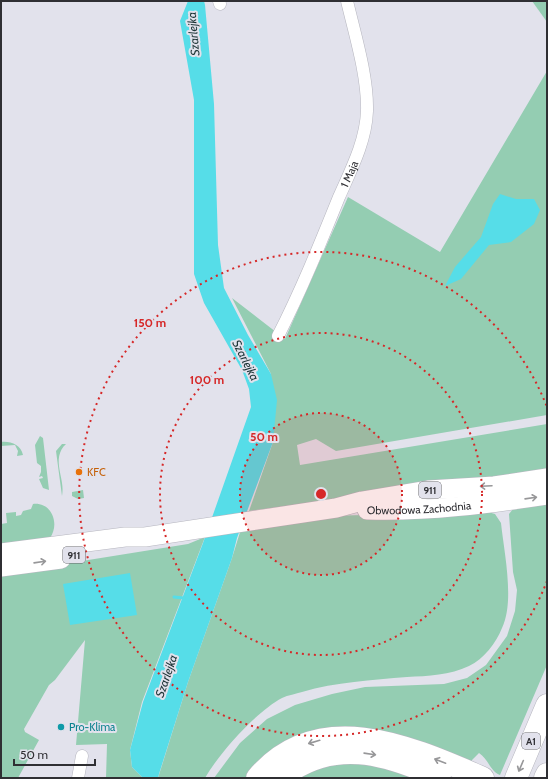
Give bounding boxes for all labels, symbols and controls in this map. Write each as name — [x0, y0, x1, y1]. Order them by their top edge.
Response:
water label: Szarlejka — [184, 11, 202, 57]
street label: 1 Maja — [337, 158, 362, 190]
text: 150 m — [134, 315, 166, 330]
water label: Szarlejka — [229, 337, 263, 383]
text: 100 m — [190, 372, 224, 387]
text: 50 m — [250, 429, 278, 444]
place label: KFC — [87, 465, 106, 479]
marker: KFC — [74, 467, 84, 477]
road number: 911 — [419, 482, 441, 498]
one-way arrow — [480, 483, 493, 490]
centre of rings — [314, 487, 328, 501]
one-way arrow — [524, 494, 537, 502]
street label: Obwodowa Zachodnia — [367, 498, 472, 517]
road number: 911 — [63, 547, 85, 563]
one-way arrow — [33, 558, 46, 566]
water label: Szarlejka — [152, 653, 180, 699]
place label: Pro-Klima — [69, 720, 116, 734]
marker: Pro-Klima — [56, 722, 66, 732]
road number: A1 — [522, 733, 540, 749]
one-way arrow — [308, 739, 321, 746]
scale bar — [14, 741, 95, 767]
text: 50 m — [20, 747, 48, 762]
one-way arrow — [363, 750, 376, 758]
one-way arrow — [434, 756, 446, 764]
one-way arrow — [517, 760, 524, 772]

